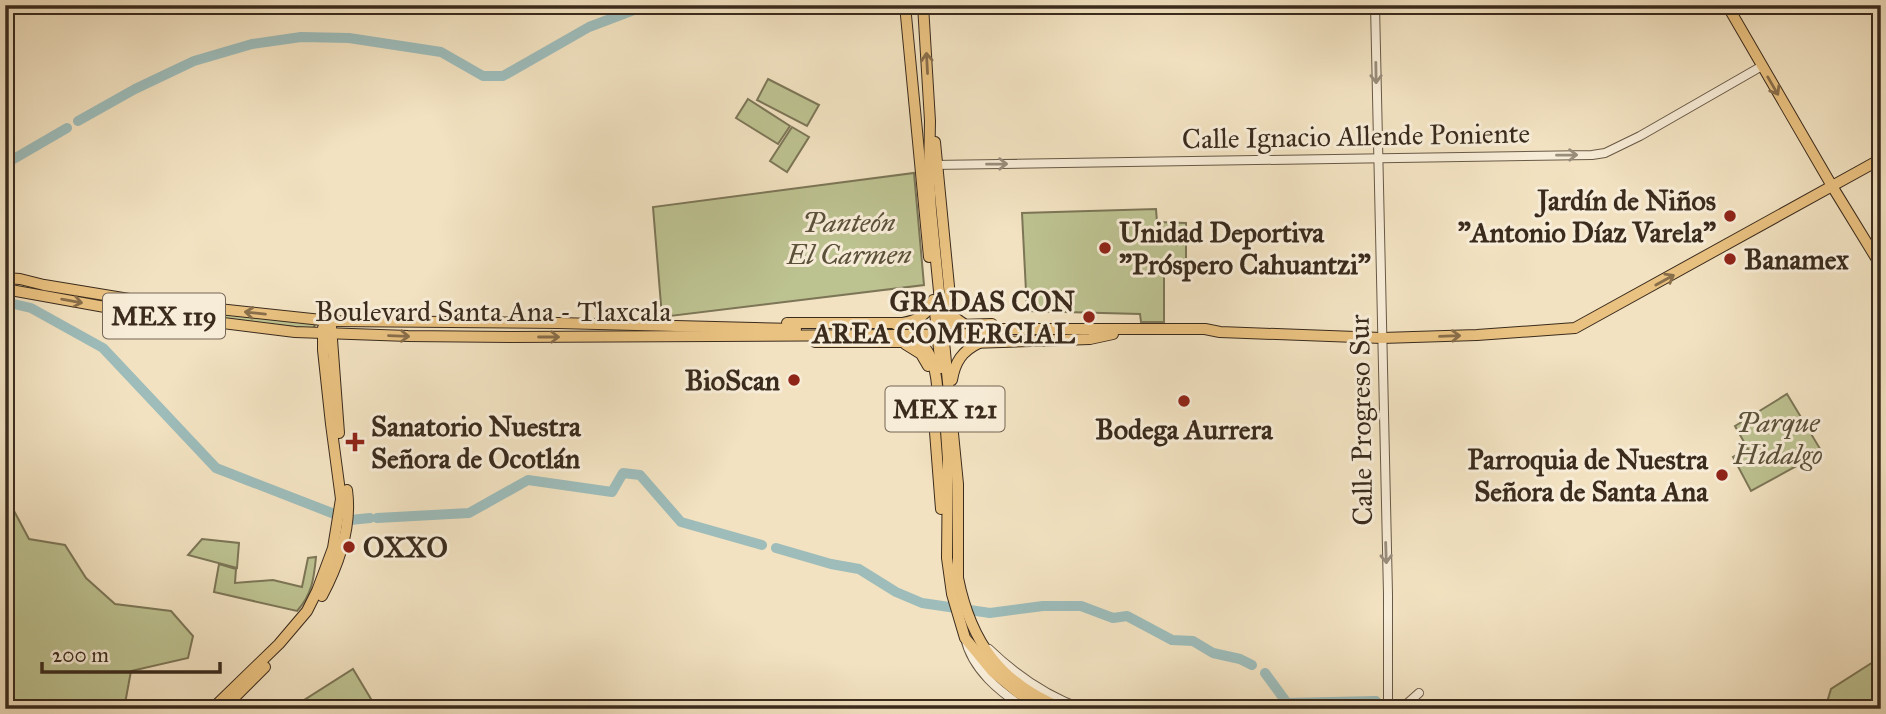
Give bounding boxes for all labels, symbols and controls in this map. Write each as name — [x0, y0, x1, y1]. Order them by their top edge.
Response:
one-way arrow — [920, 52, 933, 75]
one-way arrow — [1369, 62, 1383, 85]
one-way arrow — [1766, 75, 1780, 95]
street label: Calle Ignacio Allende Poniente — [1182, 115, 1530, 157]
one-way arrow — [1556, 148, 1579, 162]
one-way arrow — [985, 157, 1008, 170]
place label: Jardín de Niños "Antonio Díaz Varela" — [1458, 183, 1716, 250]
park label: Panteón El Carmen — [785, 205, 912, 272]
marker: Jardín de Niños "Antonio Díaz Varela" — [1722, 208, 1738, 224]
place label: Unidad Deportiva "Próspero Cahuantzi" — [1119, 215, 1371, 282]
marker: Unidad Deportiva "Próspero Cahuantzi" — [1097, 240, 1113, 256]
place label: Banamex — [1744, 242, 1849, 277]
marker: Banamex — [1722, 251, 1738, 267]
one-way arrow — [1654, 272, 1675, 286]
place label: GRADAS CON AREA COMERCIAL — [811, 284, 1075, 351]
road number: MEX 119 — [103, 294, 225, 338]
street label: Boulevard Santa Ana - Tlaxcala — [315, 294, 671, 329]
one-way arrow — [60, 295, 83, 308]
one-way arrow — [244, 307, 267, 320]
marker: GRADAS CON AREA COMERCIAL — [1081, 309, 1097, 325]
street label: Calle Progreso Sur — [1342, 314, 1380, 526]
one-way arrow — [388, 329, 411, 342]
one-way arrow — [538, 330, 561, 344]
one-way arrow — [1438, 330, 1461, 343]
place label: BioScan — [685, 363, 780, 398]
marker: BioScan — [786, 372, 802, 388]
road number: MEX 121 — [886, 386, 1004, 432]
marker: Bodega Aurrera — [1176, 393, 1192, 409]
park label: Parque Hidalgo — [1732, 405, 1823, 472]
place label: Sanatorio Nuestra Señora de Ocotlán — [371, 409, 582, 476]
place label: Bodega Aurrera — [1095, 412, 1274, 447]
marker: Sanatorio Nuestra Señora de Ocotlán — [345, 432, 365, 452]
place label: Parroquia de Nuestra Señora de Santa Ana — [1468, 442, 1709, 509]
marker: Parroquia de Nuestra Señora de Santa Ana — [1714, 467, 1730, 483]
place label: OXXO — [363, 530, 448, 565]
marker: OXXO — [341, 539, 357, 555]
one-way arrow — [1380, 542, 1393, 565]
scale bar — [42, 630, 220, 674]
text: 200 m — [52, 642, 109, 668]

